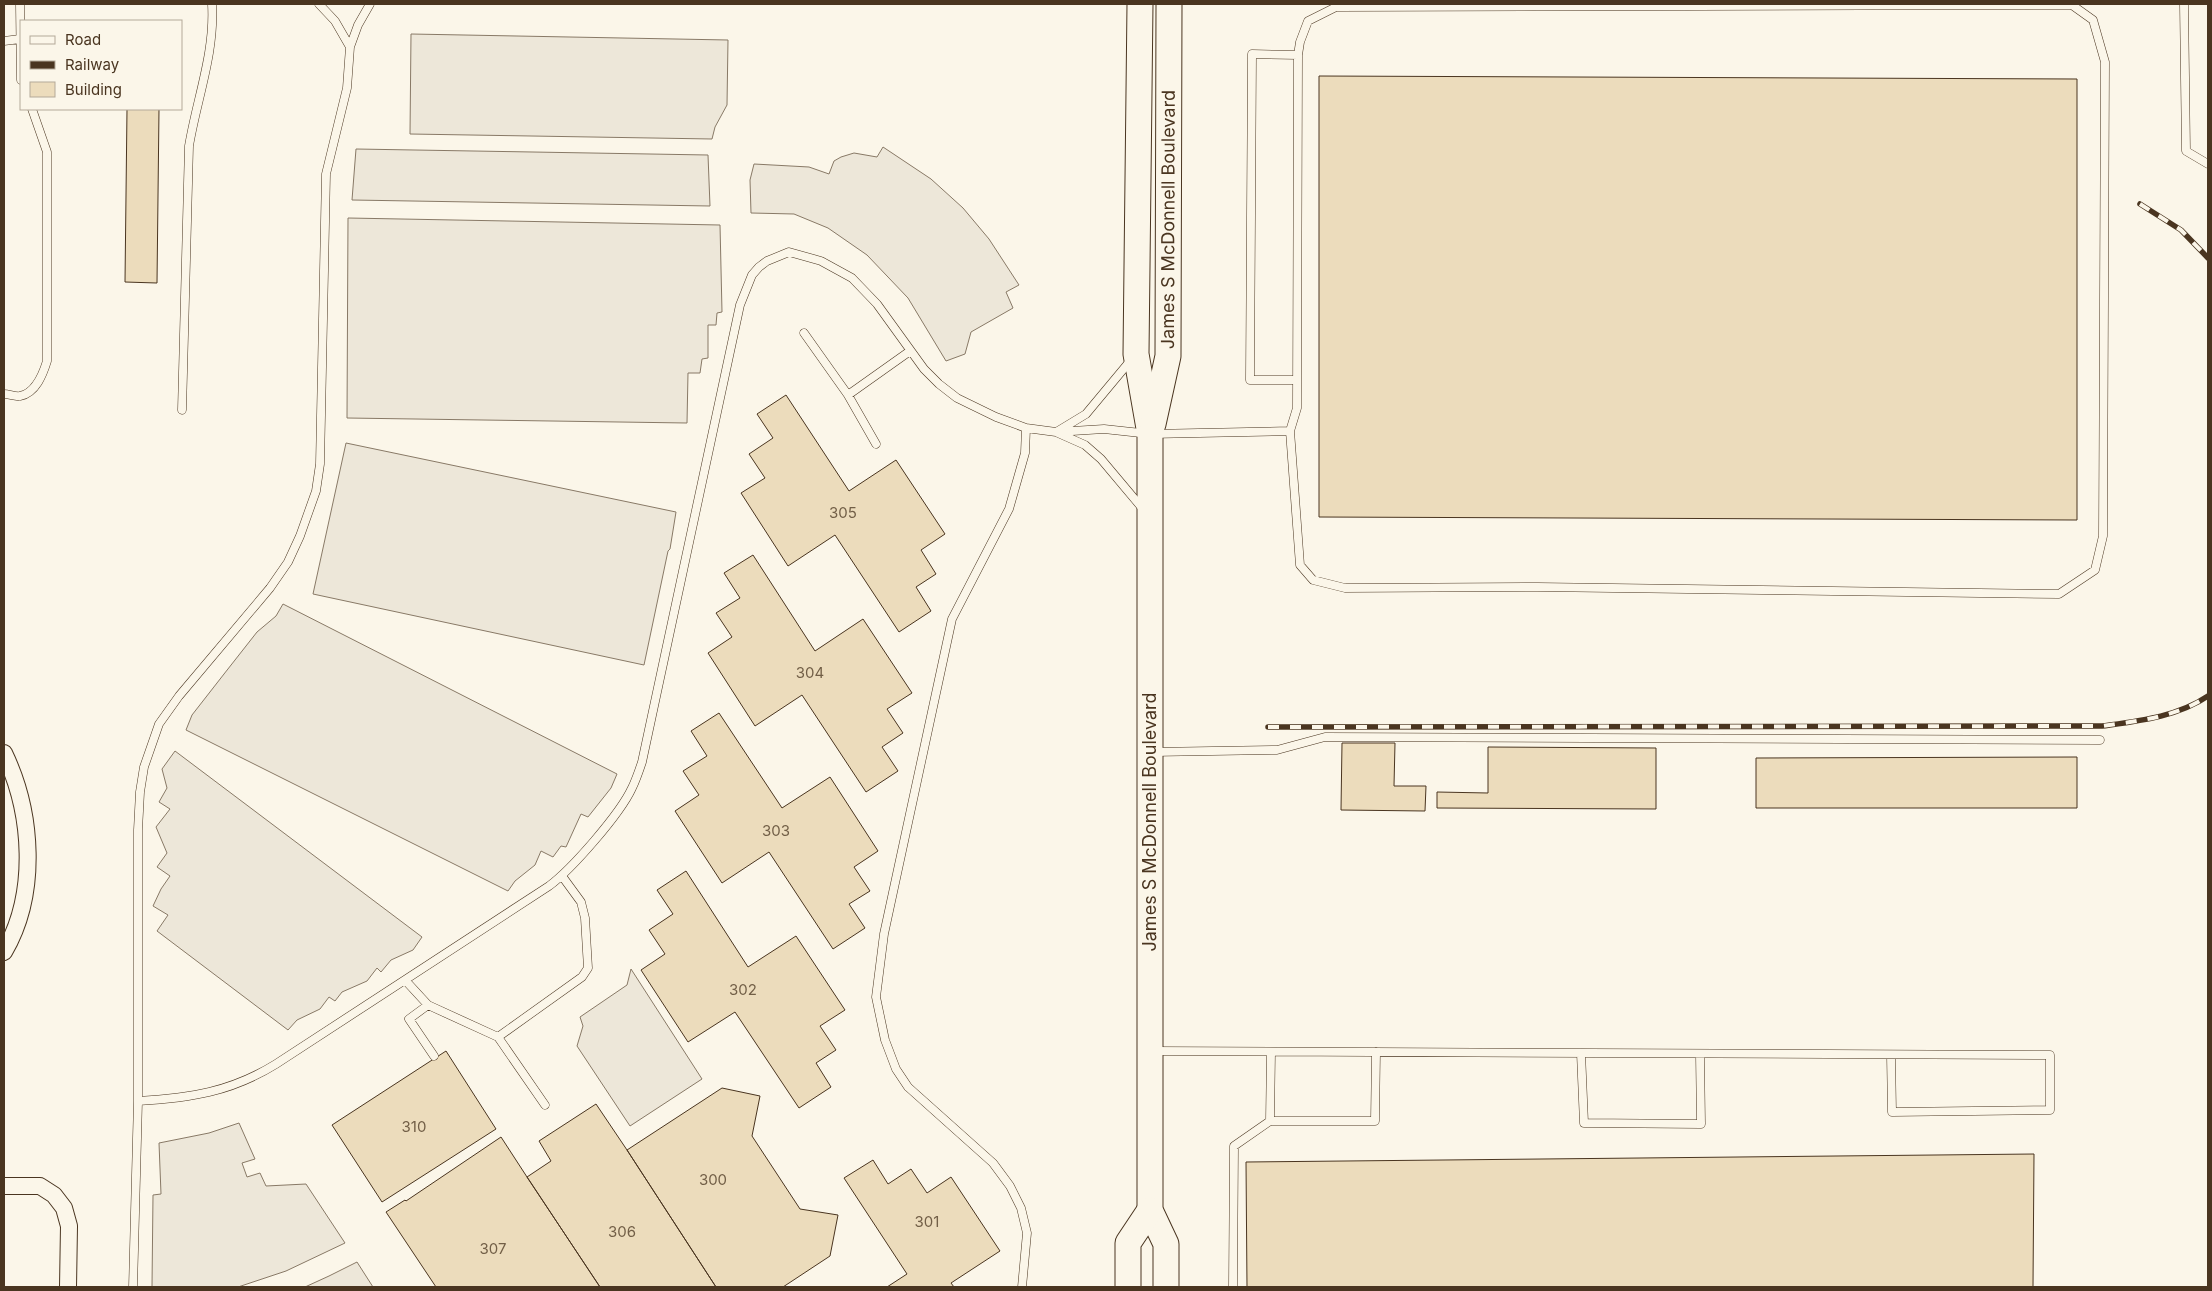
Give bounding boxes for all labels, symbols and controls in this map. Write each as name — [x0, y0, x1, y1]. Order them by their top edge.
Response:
legend — [20, 20, 182, 110]
text: Road — [65, 30, 101, 49]
text: Railway — [65, 55, 120, 74]
text: Building — [65, 80, 122, 99]
street label: James S McDonnell Boulevard — [1157, 90, 1179, 349]
house number: 305 — [829, 503, 857, 522]
house number: 304 — [796, 663, 824, 682]
street label: James S McDonnell Boulevard — [1139, 692, 1160, 952]
house number: 303 — [762, 821, 790, 840]
house number: 302 — [729, 980, 757, 999]
house number: 310 — [402, 1117, 426, 1136]
house number: 300 — [699, 1170, 727, 1189]
house number: 301 — [915, 1212, 939, 1231]
house number: 306 — [608, 1222, 636, 1241]
house number: 307 — [480, 1239, 506, 1258]

